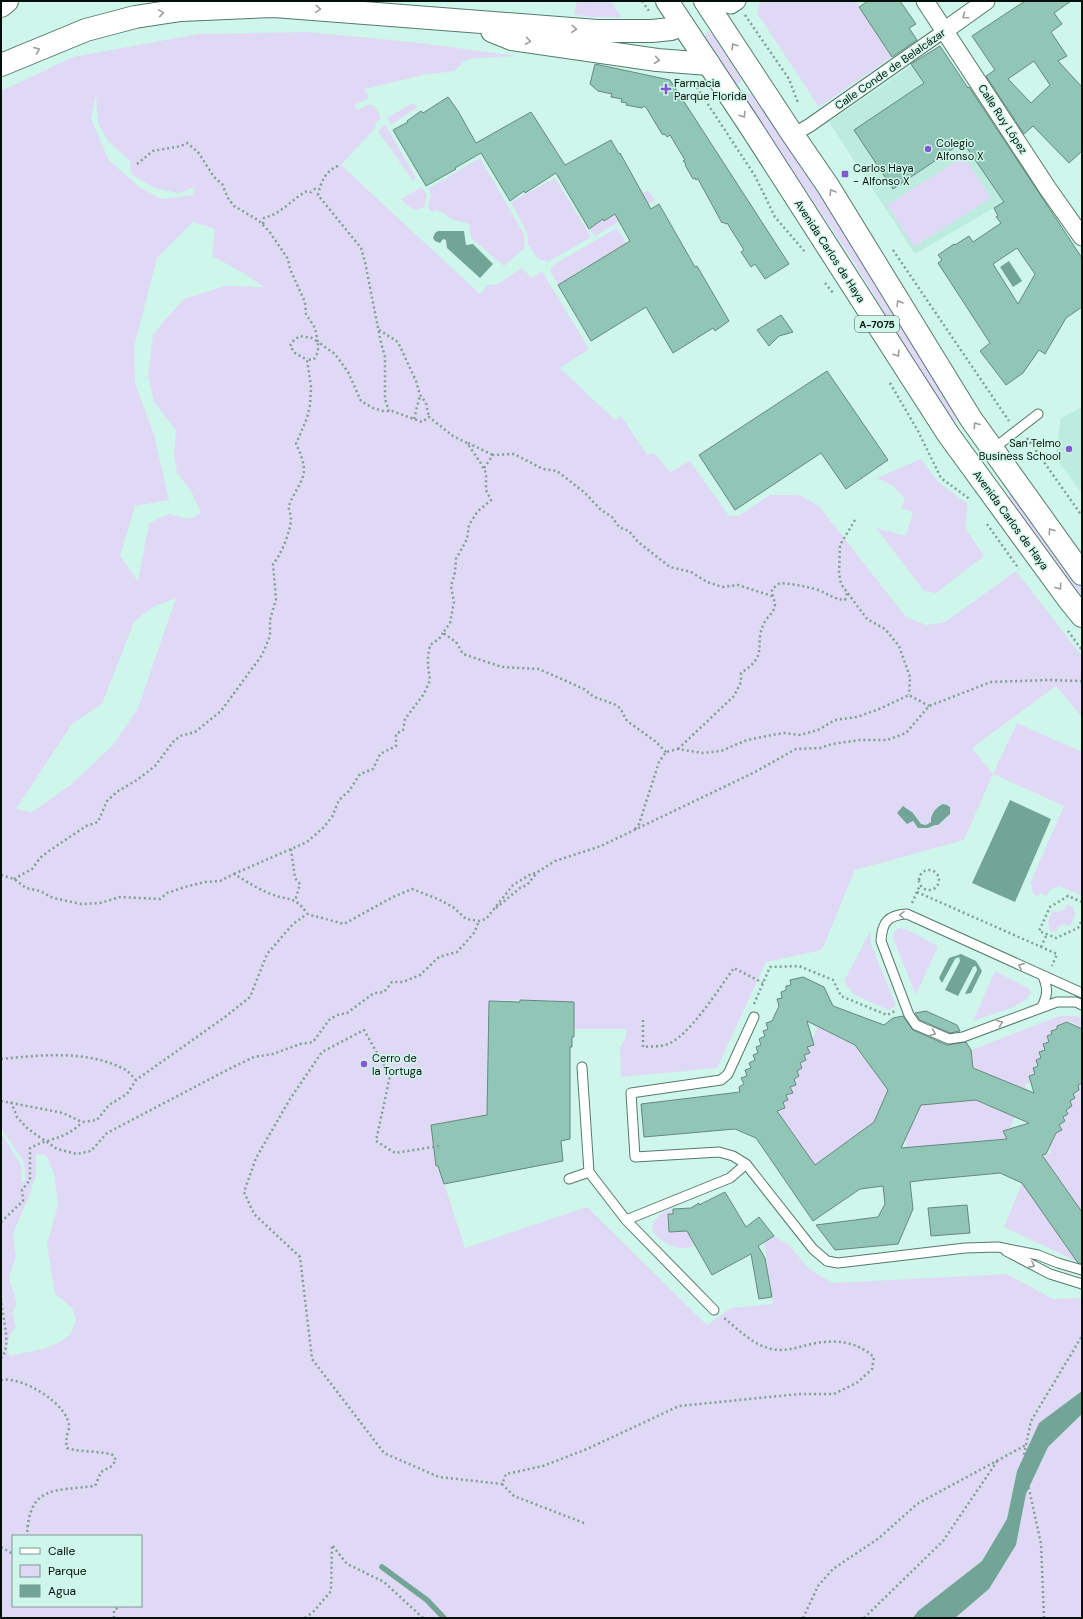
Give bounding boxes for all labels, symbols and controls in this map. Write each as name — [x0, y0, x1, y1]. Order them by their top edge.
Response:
one-way arrow — [315, 5, 321, 14]
one-way arrow — [158, 9, 164, 18]
one-way arrow — [963, 11, 970, 18]
one-way arrow — [571, 24, 577, 33]
street label: Calle Conde de Belalcázar — [832, 25, 948, 113]
one-way arrow — [525, 36, 531, 45]
one-way arrow — [732, 43, 739, 50]
one-way arrow — [33, 47, 40, 55]
one-way arrow — [654, 55, 660, 64]
place label: Farmacia Parque Florida — [674, 76, 747, 103]
street label: Calle Ruy López — [975, 82, 1031, 156]
marker: Farmacia Parque Florida — [661, 84, 671, 94]
one-way arrow — [738, 111, 745, 118]
place label: Colegio Alfonso X — [936, 136, 984, 163]
marker: Colegio Alfonso X — [923, 144, 933, 154]
place label: Carlos Haya - Alfonso X — [853, 161, 913, 188]
marker: Carlos Haya - Alfonso X — [840, 169, 850, 179]
one-way arrow — [829, 189, 836, 196]
street label: Avenida Carlos de Haya — [792, 197, 868, 305]
one-way arrow — [897, 300, 904, 307]
road number: A-7075 — [855, 316, 899, 332]
one-way arrow — [892, 350, 900, 357]
one-way arrow — [973, 422, 981, 429]
place label: San Telmo Business School — [979, 436, 1061, 463]
marker: San Telmo Business School — [1064, 444, 1074, 454]
street label: Avenida Carlos de Haya — [970, 467, 1052, 573]
one-way arrow — [1049, 528, 1056, 535]
one-way arrow — [1054, 582, 1061, 589]
one-way arrow — [899, 911, 905, 919]
one-way arrow — [1018, 962, 1025, 970]
one-way arrow — [996, 1020, 1003, 1028]
one-way arrow — [929, 1028, 937, 1036]
place label: Cerro de la Tortuga — [372, 1051, 422, 1078]
marker: Cerro de la Tortuga — [359, 1059, 369, 1069]
one-way arrow — [1028, 1261, 1036, 1268]
legend — [12, 1535, 142, 1607]
text: Calle — [48, 1543, 75, 1559]
text: Parque — [48, 1563, 87, 1579]
text: Agua — [48, 1583, 76, 1599]

